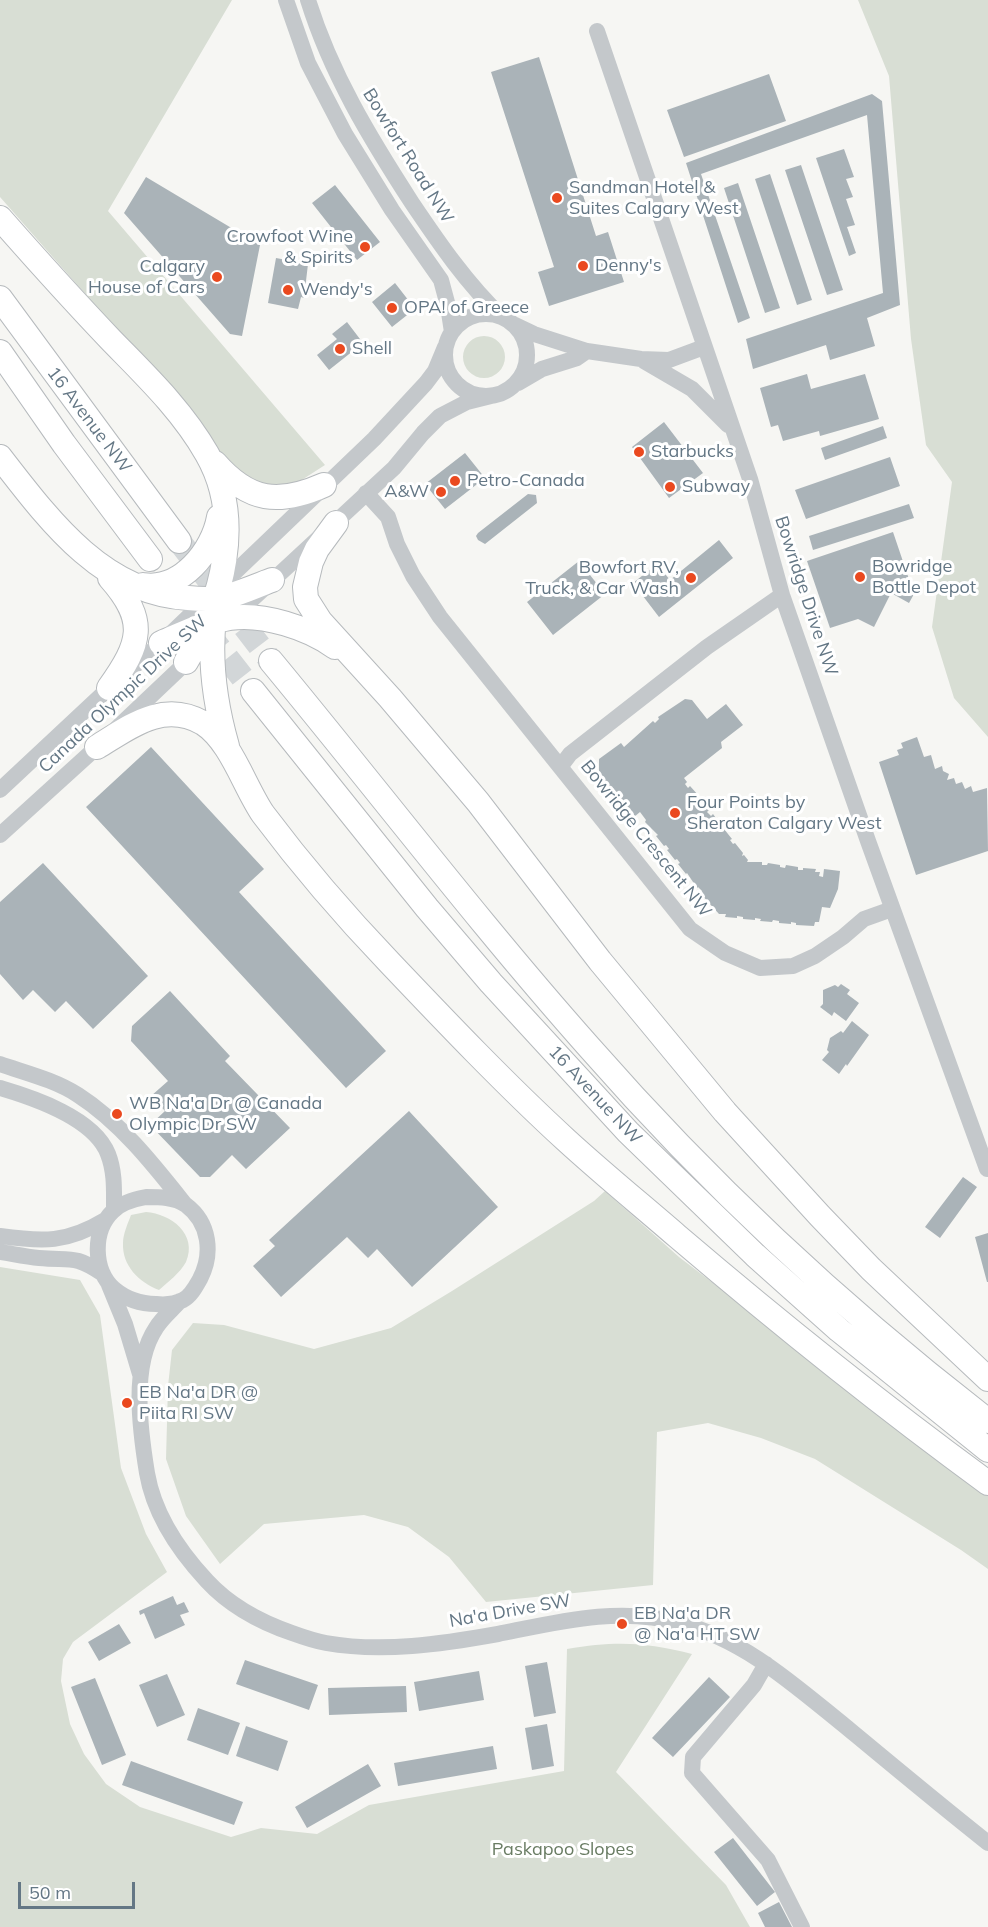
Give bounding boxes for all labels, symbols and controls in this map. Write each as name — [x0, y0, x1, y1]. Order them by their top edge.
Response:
street label: Bowfort Road NW — [358, 85, 458, 227]
place label: Sandman Hotel & Suites Calgary West — [569, 177, 738, 219]
marker: Sandman Hotel & Suites Calgary West — [550, 191, 564, 205]
place label: Crowfoot Wine & Spirits — [226, 226, 353, 268]
marker: Crowfoot Wine & Spirits — [358, 240, 372, 254]
place label: Denny's — [595, 255, 662, 277]
place label: Calgary House of Cars — [88, 256, 205, 298]
marker: Denny's — [576, 259, 590, 273]
marker: Calgary House of Cars — [210, 270, 224, 284]
place label: Wendy's — [300, 279, 373, 301]
marker: Wendy's — [281, 283, 295, 297]
place label: OPA! of Greece — [404, 297, 529, 319]
marker: OPA! of Greece — [385, 301, 399, 315]
place label: Shell — [352, 338, 392, 360]
marker: Shell — [333, 342, 347, 356]
street label: 16 Avenue NW — [42, 363, 136, 477]
place label: Starbucks — [651, 441, 734, 463]
marker: Starbucks — [632, 445, 646, 459]
place label: Petro-Canada — [467, 470, 585, 492]
marker: Petro-Canada — [448, 474, 462, 488]
place label: Subway — [682, 476, 750, 498]
marker: Subway — [663, 480, 677, 494]
place label: A&W — [384, 481, 429, 503]
marker: A&W — [434, 485, 448, 499]
street label: Bowridge Drive NW — [770, 513, 842, 679]
place label: Bowridge Bottle Depot — [872, 556, 976, 598]
place label: Bowfort RV, Truck, & Car Wash — [525, 557, 679, 600]
marker: Bowridge Bottle Depot — [853, 570, 867, 584]
marker: Bowfort RV, Truck, & Car Wash — [684, 571, 698, 585]
street label: Canada Olympic Drive SW — [34, 610, 212, 778]
street label: Bowridge Crescent NW — [576, 756, 716, 922]
place label: Four Points by Sheraton Calgary West — [687, 792, 882, 834]
marker: Four Points by Sheraton Calgary West — [668, 806, 682, 820]
street label: 16 Avenue NW — [544, 1041, 646, 1149]
place label: WB Na'a Dr @ Canada Olympic Dr SW — [129, 1093, 322, 1136]
marker: WB Na'a Dr @ Canada Olympic Dr SW — [110, 1107, 124, 1121]
place label: EB Na'a DR @ Piita RI SW — [139, 1382, 258, 1424]
marker: EB Na'a DR @ Piita RI SW — [120, 1396, 134, 1410]
street label: Na'a Drive SW — [448, 1590, 572, 1632]
place label: EB Na'a DR @ Na'a HT SW — [634, 1603, 760, 1646]
marker: EB Na'a DR @ Na'a HT SW — [615, 1617, 629, 1631]
park label: Paskapoo Slopes — [492, 1839, 634, 1861]
scale bar — [21, 1870, 138, 1908]
text: 50 m — [29, 1881, 71, 1904]

